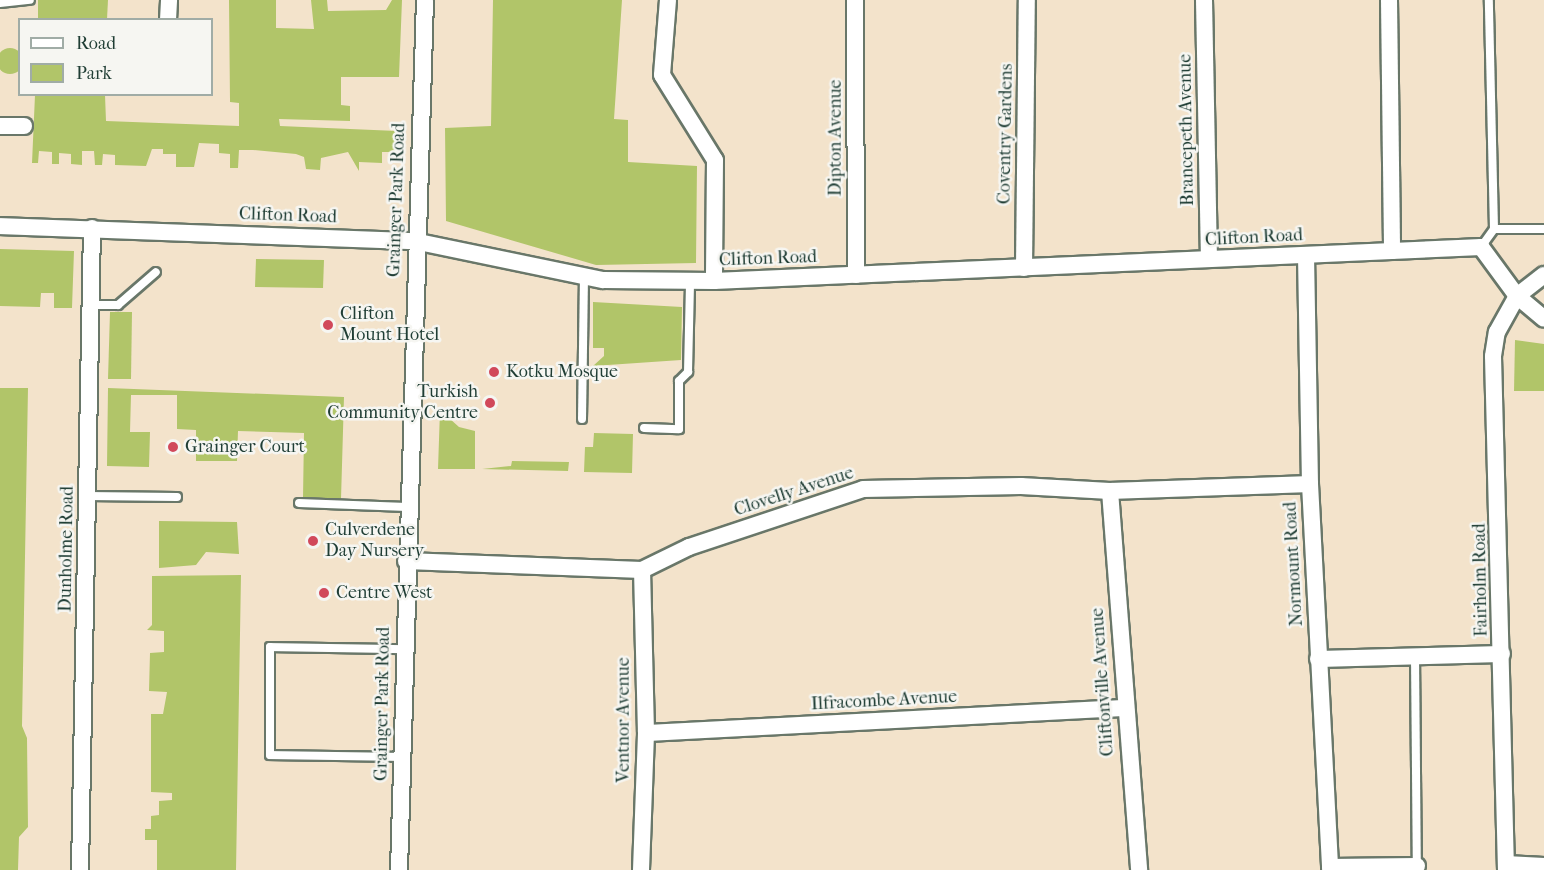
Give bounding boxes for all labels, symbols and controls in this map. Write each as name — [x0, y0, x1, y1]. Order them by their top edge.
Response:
legend — [18, 18, 213, 96]
text: Road — [76, 33, 116, 54]
street label: Brancepeth Avenue — [1175, 54, 1199, 206]
text: Park — [76, 63, 112, 84]
street label: Coventry Gardens — [994, 64, 1018, 204]
street label: Dipton Avenue — [825, 80, 847, 196]
street label: Grainger Park Road — [384, 123, 410, 277]
street label: Clifton Road — [239, 203, 337, 229]
street label: Clifton Road — [1204, 225, 1304, 251]
street label: Clifton Road — [719, 246, 817, 272]
place label: Clifton Mount Hotel — [340, 304, 439, 346]
marker: Clifton Mount Hotel — [321, 318, 335, 332]
place label: Kotku Mosque — [506, 361, 618, 383]
marker: Kotku Mosque — [487, 365, 501, 379]
place label: Turkish Community Centre — [327, 382, 478, 424]
marker: Turkish Community Centre — [483, 396, 497, 410]
place label: Grainger Court — [185, 436, 305, 458]
marker: Grainger Court — [166, 440, 180, 454]
street label: Clovelly Avenue — [732, 463, 856, 521]
street label: Dunholme Road — [55, 486, 79, 612]
street label: Normount Road — [1280, 501, 1308, 627]
place label: Culverdene Day Nursery — [325, 520, 424, 562]
street label: Fairholm Road — [1469, 523, 1493, 637]
marker: Culverdene Day Nursery — [306, 534, 320, 548]
place label: Centre West — [336, 582, 433, 604]
marker: Centre West — [317, 586, 331, 600]
street label: Cliftonville Avenue — [1087, 607, 1119, 757]
street label: Grainger Park Road — [371, 627, 395, 781]
street label: Ventnor Avenue — [613, 657, 635, 783]
street label: Ilfracombe Avenue — [810, 686, 958, 716]

